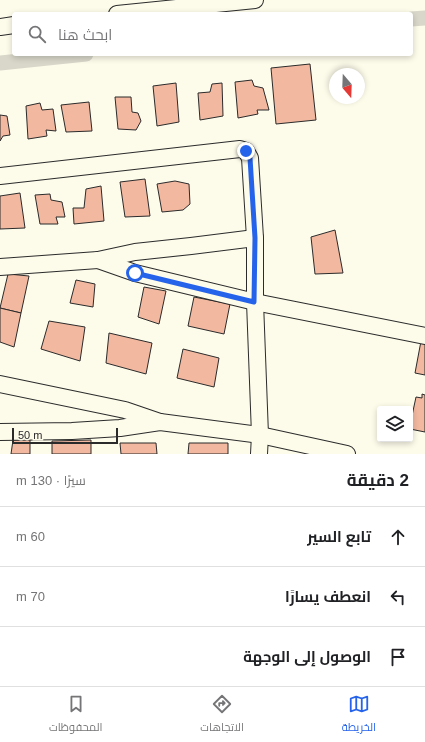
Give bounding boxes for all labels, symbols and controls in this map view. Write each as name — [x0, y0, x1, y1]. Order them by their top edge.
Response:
search box — [12, 12, 413, 56]
icon: search — [26, 23, 48, 45]
text: ابحث هنا — [58, 26, 112, 43]
north arrow — [329, 68, 365, 104]
route end — [237, 142, 255, 160]
route start — [126, 264, 144, 282]
map controls — [377, 406, 413, 442]
button: layers — [377, 406, 413, 442]
scale bar — [12, 426, 118, 445]
text: 50 m — [18, 429, 42, 441]
text: 2 دقيقة — [347, 471, 409, 490]
text: سيرًا · 130 m — [16, 473, 86, 488]
icon: ahead — [387, 526, 409, 548]
text: تابع السير — [307, 528, 371, 545]
text: 60 m — [16, 529, 45, 544]
icon: left — [387, 586, 409, 608]
text: انعطف يسارًا — [285, 588, 371, 605]
text: 70 m — [16, 589, 45, 604]
icon: arrive — [387, 646, 409, 668]
text: الوصول إلى الوجهة — [243, 648, 371, 665]
tab: المحفوظات — [49, 693, 102, 737]
tab: الاتجاهات — [200, 693, 244, 737]
tab: الخريطة — [342, 693, 376, 737]

